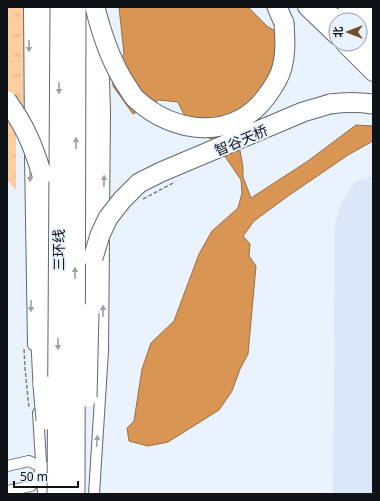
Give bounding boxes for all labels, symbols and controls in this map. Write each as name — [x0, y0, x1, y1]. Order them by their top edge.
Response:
north arrow — [328, 12, 368, 52]
text: 北 — [330, 27, 345, 38]
one-way arrow — [26, 40, 33, 52]
one-way arrow — [56, 82, 62, 95]
street label: 智谷天桥 — [212, 120, 270, 160]
one-way arrow — [73, 136, 79, 149]
one-way arrow — [27, 170, 33, 183]
one-way arrow — [101, 174, 107, 187]
street label: 三环线 — [49, 229, 68, 271]
one-way arrow — [72, 266, 78, 279]
one-way arrow — [28, 300, 34, 313]
one-way arrow — [100, 304, 106, 317]
one-way arrow — [55, 338, 61, 351]
one-way arrow — [94, 434, 100, 447]
scale bar — [14, 463, 78, 489]
text: 50 m — [20, 468, 48, 485]

